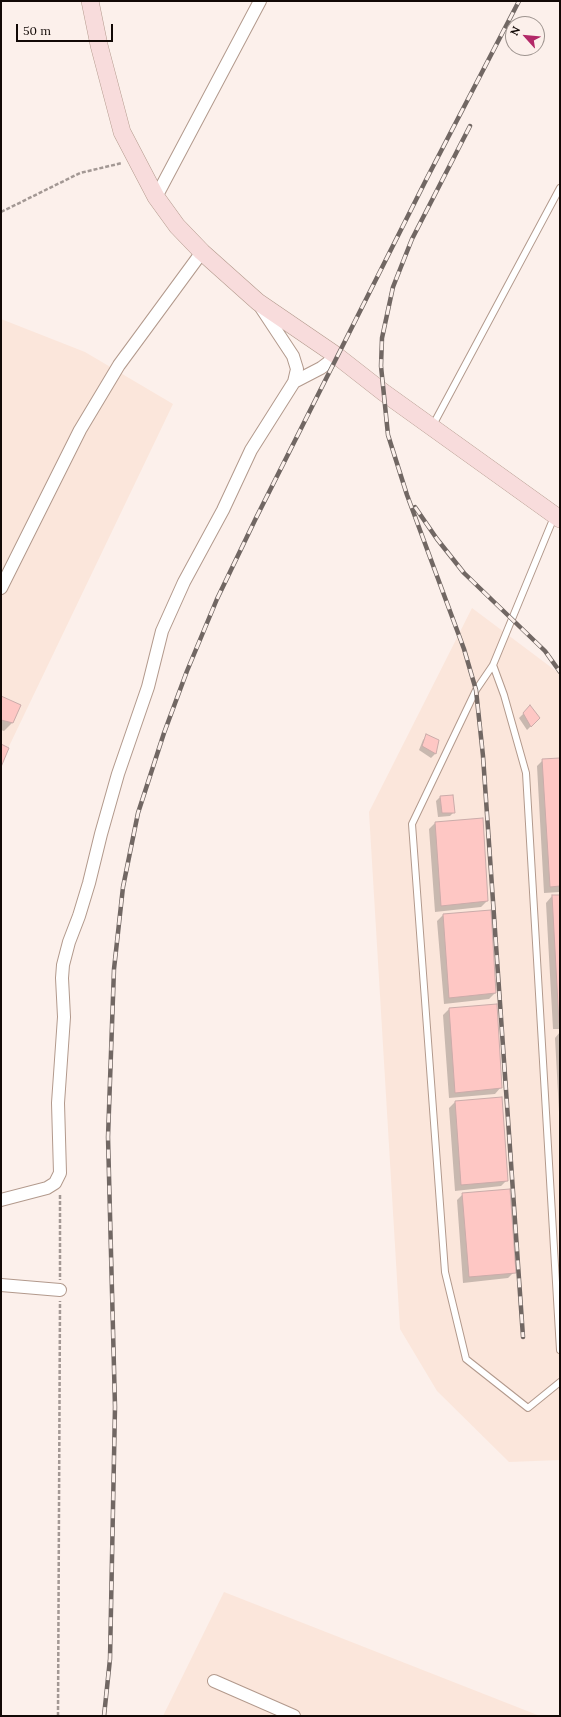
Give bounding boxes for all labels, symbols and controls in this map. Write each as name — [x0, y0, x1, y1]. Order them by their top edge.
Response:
scale bar — [18, 16, 115, 42]
north arrow — [505, 16, 545, 56]
text: 50 m — [23, 23, 51, 38]
text: N — [507, 24, 523, 38]

